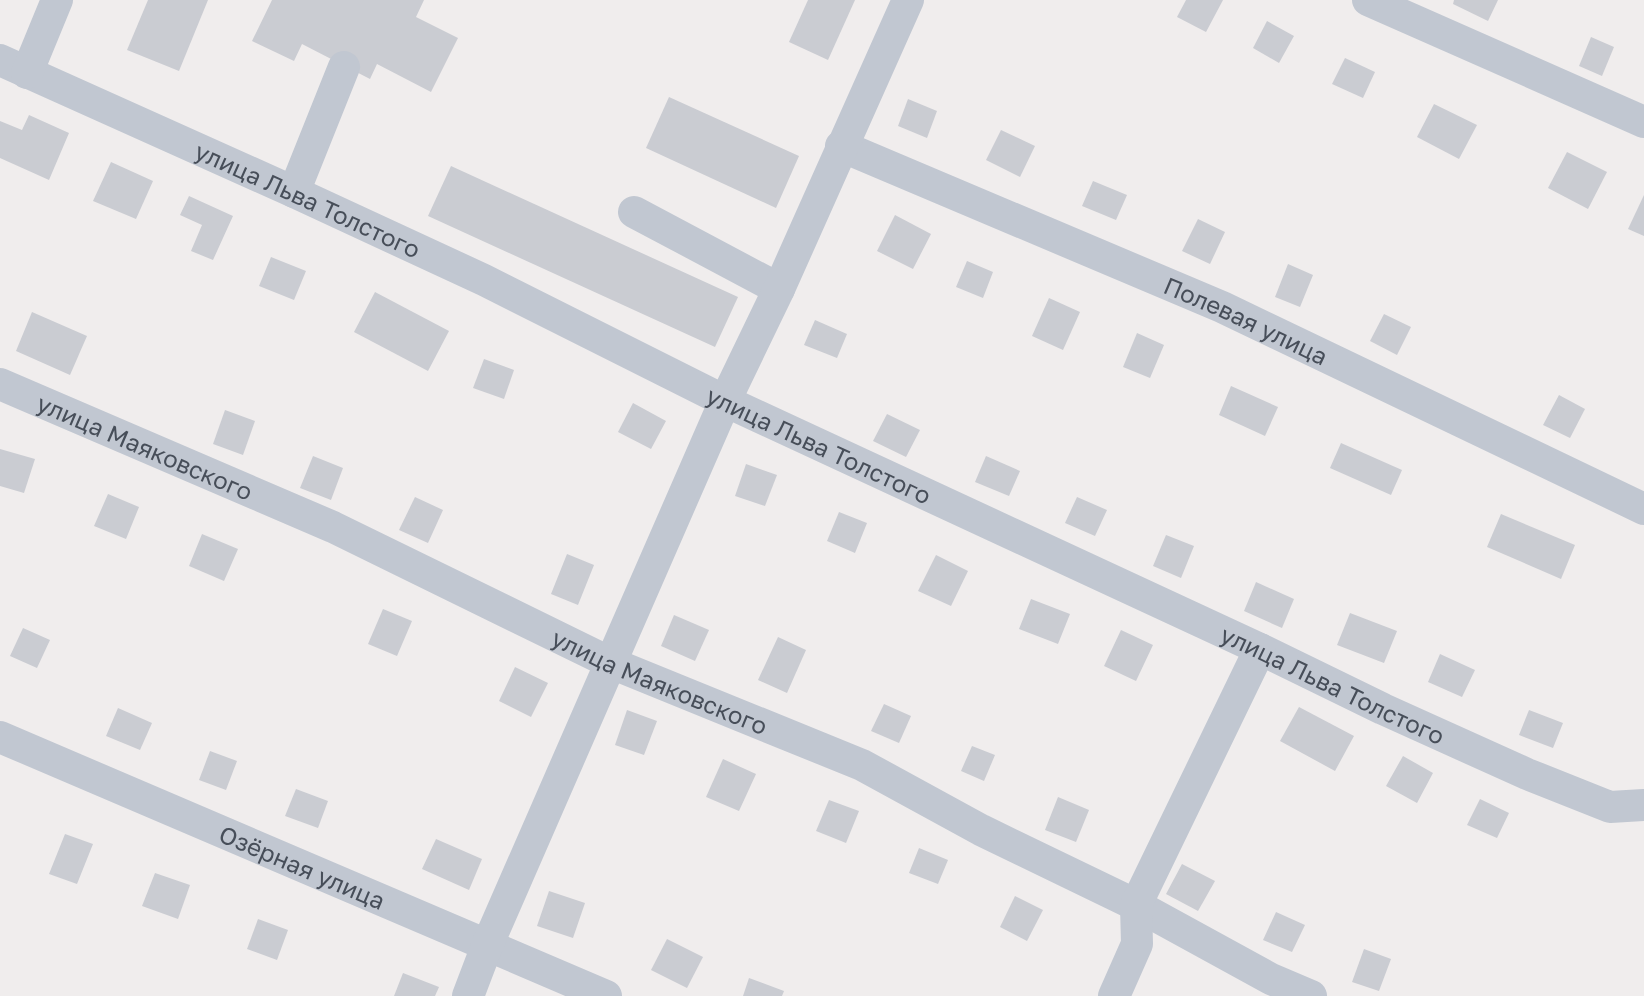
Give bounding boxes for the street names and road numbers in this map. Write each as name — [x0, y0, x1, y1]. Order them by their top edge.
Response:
street label: улица Льва Толстого — [191, 135, 425, 263]
street label: Полевая улица — [1160, 270, 1333, 370]
street label: улица Льва Толстого — [702, 380, 936, 509]
street label: улица Маяковского — [33, 387, 257, 505]
street label: улица Льва Толстого — [1216, 618, 1449, 750]
street label: улица Маяковского — [547, 622, 772, 740]
street label: Озёрная улица — [215, 818, 390, 914]

